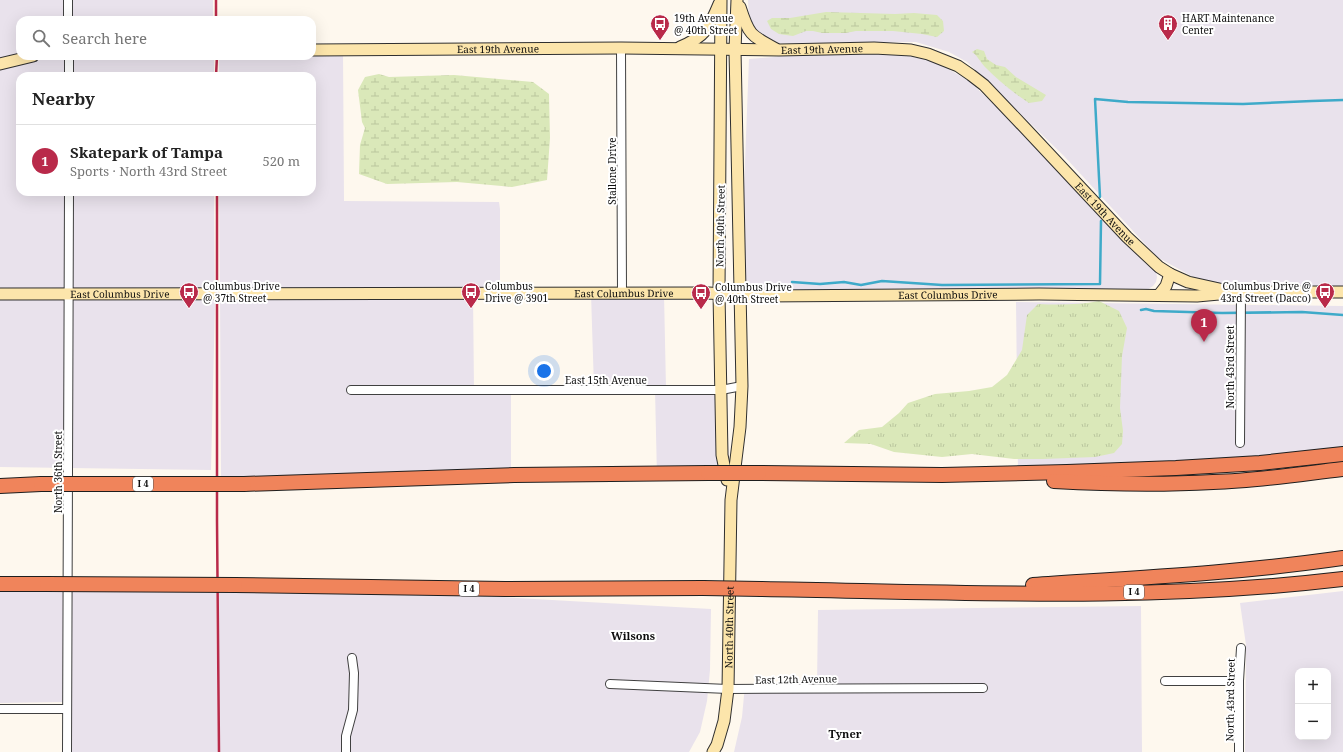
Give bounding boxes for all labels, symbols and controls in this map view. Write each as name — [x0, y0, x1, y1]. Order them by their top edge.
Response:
place label: 19th Avenue @ 40th Street — [674, 11, 738, 37]
place label: HART Maintenance Center — [1182, 11, 1274, 37]
bus stop icon: 19th Avenue @ 40th Street — [649, 13, 671, 41]
building icon: HART Maintenance Center — [1157, 13, 1179, 41]
search box — [16, 16, 316, 60]
icon: search — [30, 27, 52, 49]
text: Search here — [62, 28, 147, 48]
street label: East 19th Avenue — [781, 41, 863, 57]
street label: East 19th Avenue — [457, 42, 539, 56]
text: Nearby — [32, 87, 95, 110]
street label: Stallone Drive — [605, 137, 619, 205]
text: Skatepark of Tampa — [70, 142, 223, 162]
text: 1 — [41, 152, 49, 170]
text: 520 m — [263, 152, 300, 170]
text: Sports · North 43rd Street — [70, 162, 227, 180]
street label: East 19th Avenue — [1072, 179, 1139, 248]
street label: North 40th Street — [712, 184, 728, 267]
place label: Columbus Drive @ 37th Street — [203, 279, 280, 305]
place label: Columbus Drive @ 3901 — [485, 279, 548, 305]
place label: Columbus Drive @ 43rd Street (Dacco) — [1220, 279, 1311, 305]
place label: Columbus Drive @ 40th Street — [715, 280, 792, 306]
bus stop icon: Columbus Drive @ 37th Street — [178, 281, 200, 309]
bus stop icon: Columbus Drive @ 3901 — [460, 281, 482, 309]
bus stop icon: Columbus Drive @ 43rd Street (Dacco) — [1314, 281, 1336, 309]
bus stop icon: Columbus Drive @ 40th Street — [690, 282, 712, 310]
street label: East Columbus Drive — [574, 286, 674, 300]
street label: East Columbus Drive — [70, 287, 170, 301]
street label: East Columbus Drive — [898, 287, 998, 302]
pin: 1 — [1191, 309, 1217, 342]
street label: North 43rd Street — [1223, 325, 1237, 409]
your location — [534, 361, 554, 381]
street label: East 15th Avenue — [565, 373, 647, 387]
street label: North 36th Street — [51, 430, 65, 513]
road number: I 4 — [133, 477, 153, 491]
road number: I 4 — [459, 582, 479, 596]
road number: I 4 — [1124, 585, 1144, 599]
street label: North 40th Street — [721, 586, 737, 669]
district label: Wilsons — [611, 628, 655, 643]
street label: North 43rd Street — [1222, 658, 1238, 742]
map controls — [1295, 668, 1331, 740]
button: + — [1295, 668, 1331, 704]
street label: East 12th Avenue — [755, 671, 837, 687]
button: − — [1295, 704, 1331, 740]
district label: Tyner — [829, 726, 862, 741]

